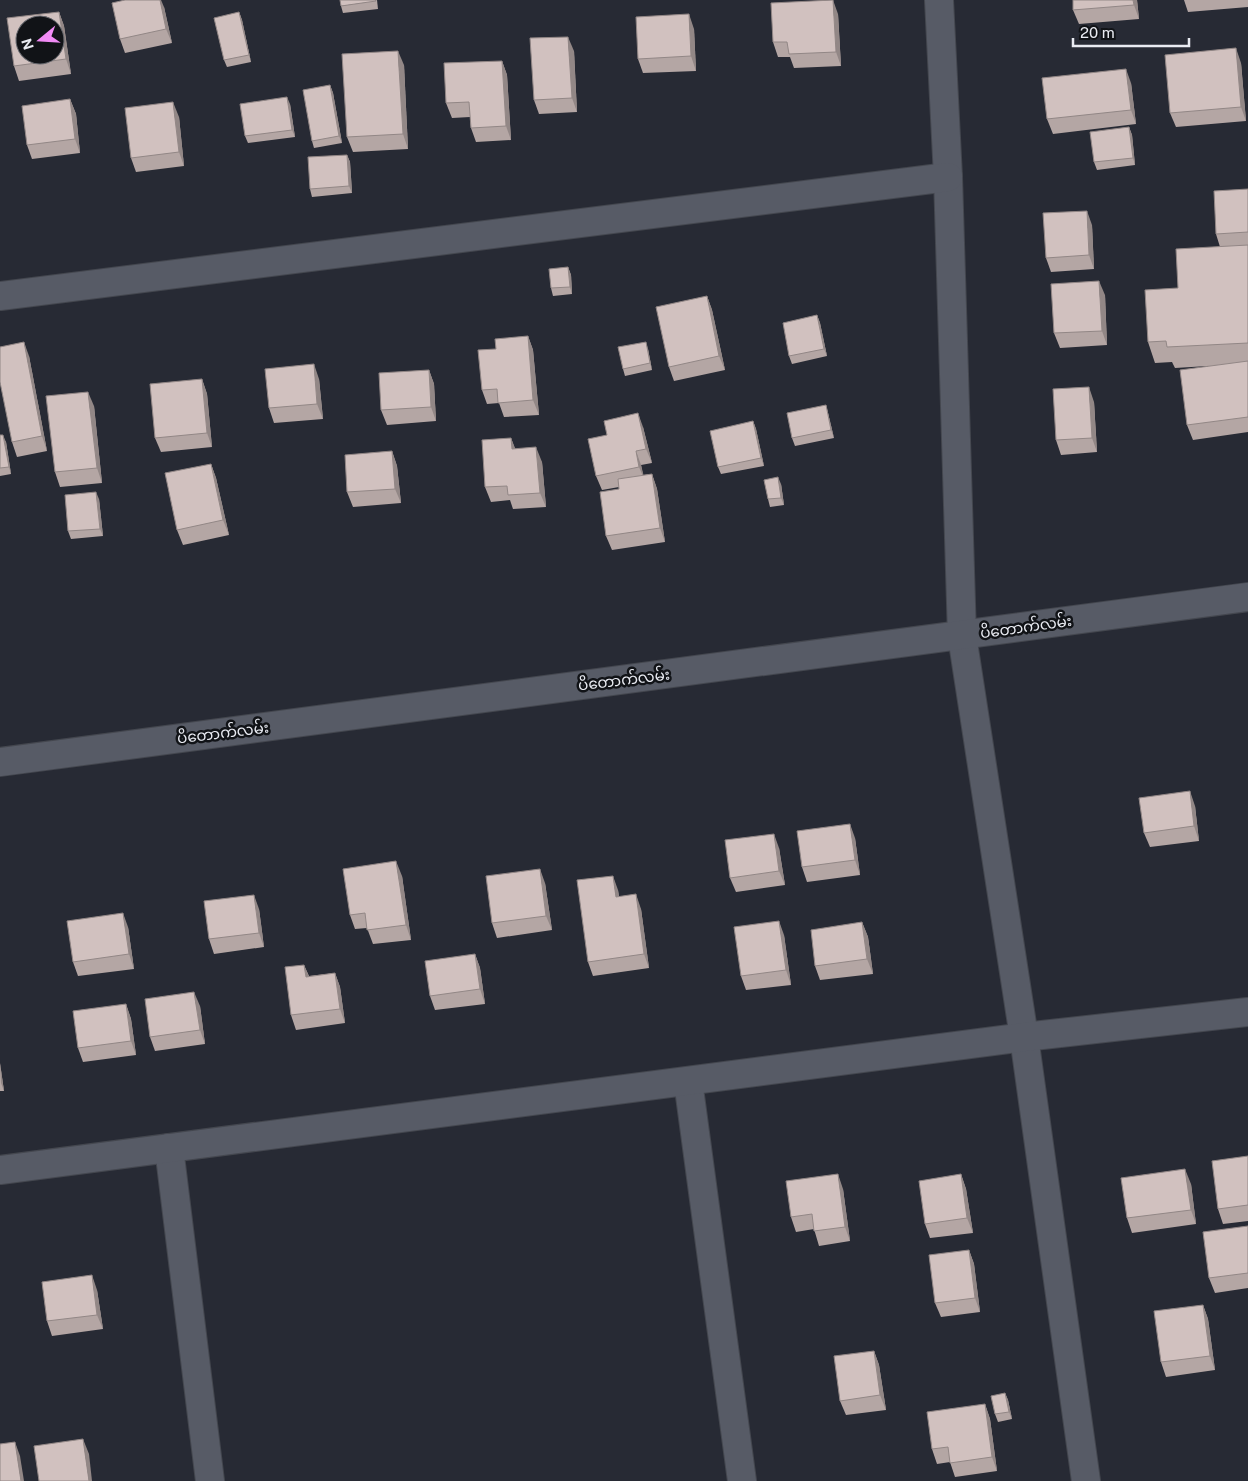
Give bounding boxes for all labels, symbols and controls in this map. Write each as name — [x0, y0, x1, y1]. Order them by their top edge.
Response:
north arrow — [15, 15, 65, 65]
scale bar — [1073, 15, 1189, 47]
text: 20 m — [1080, 24, 1115, 41]
text: N — [18, 36, 37, 52]
street label: ပိတောက်လမ်း — [979, 611, 1073, 641]
street label: ပိတောက်လမ်း — [577, 664, 671, 694]
street label: ပိတောက်လမ်း — [176, 717, 270, 747]

